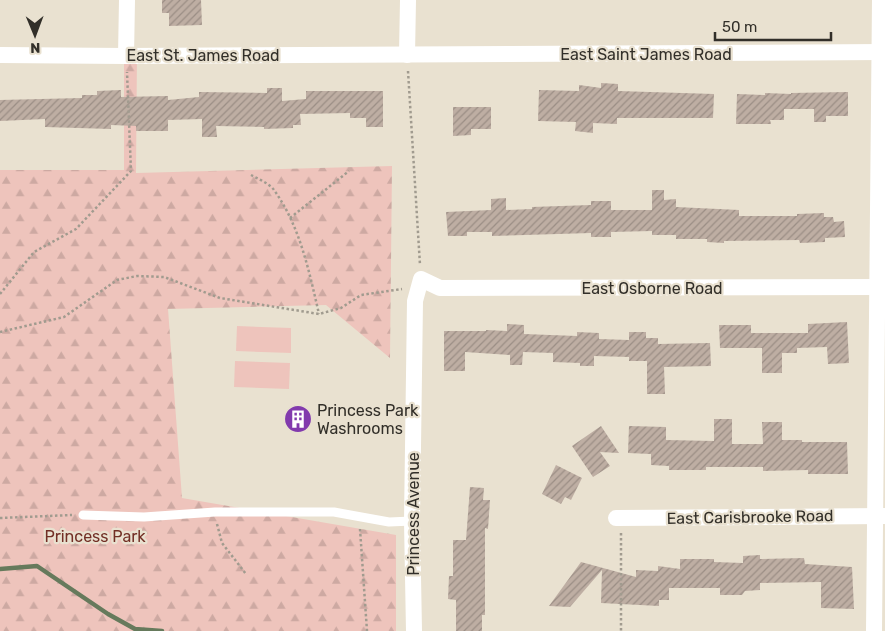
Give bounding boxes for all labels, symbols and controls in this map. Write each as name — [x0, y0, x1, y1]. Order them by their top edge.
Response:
north arrow — [10, 10, 60, 60]
scale bar — [715, 10, 831, 42]
text: 50 m — [722, 18, 757, 36]
text: N — [30, 39, 40, 56]
street label: East Saint James Road — [560, 45, 732, 64]
street label: East St. James Road — [126, 46, 280, 65]
street label: East Osborne Road — [581, 279, 723, 298]
place label: Princess Park Washrooms — [317, 401, 419, 438]
building icon: Princess Park Washrooms — [283, 404, 313, 434]
street label: Princess Avenue — [404, 452, 423, 576]
street label: East Carisbrooke Road — [666, 506, 834, 528]
park label: Princess Park — [44, 527, 146, 546]

